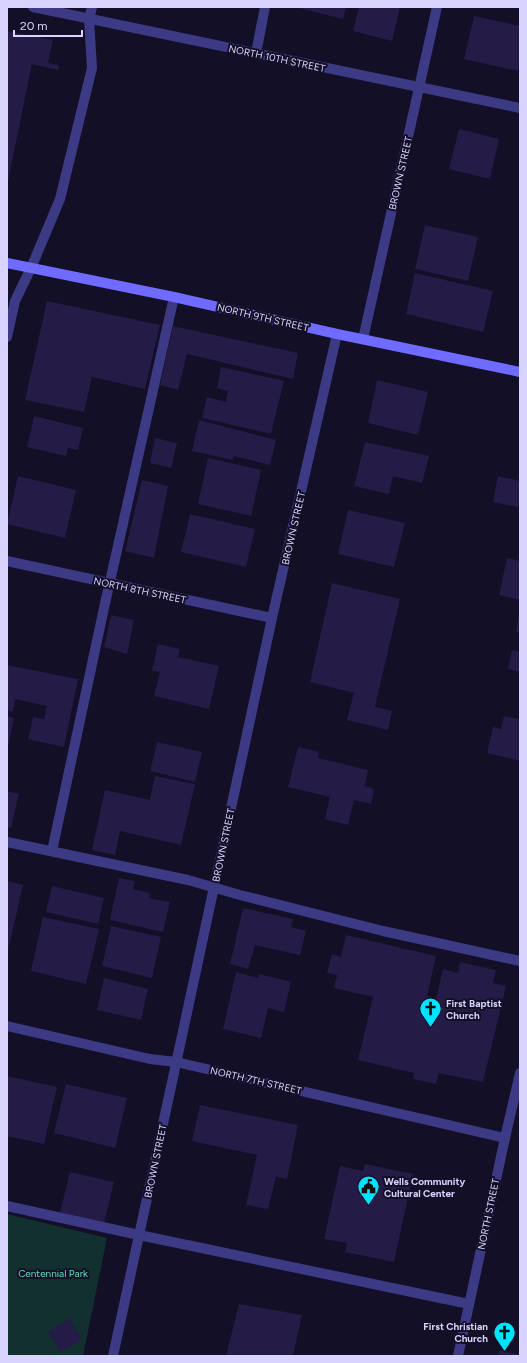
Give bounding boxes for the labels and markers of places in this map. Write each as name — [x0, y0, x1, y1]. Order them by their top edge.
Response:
church icon: First Baptist Church — [418, 996, 444, 1029]
place label: First Baptist Church — [446, 997, 502, 1022]
public building icon: Wells Community Cultural Center — [356, 1174, 382, 1207]
place label: Wells Community Cultural Center — [384, 1175, 465, 1200]
church icon: First Christian Church — [491, 1319, 517, 1352]
place label: First Christian Church — [423, 1320, 488, 1345]

